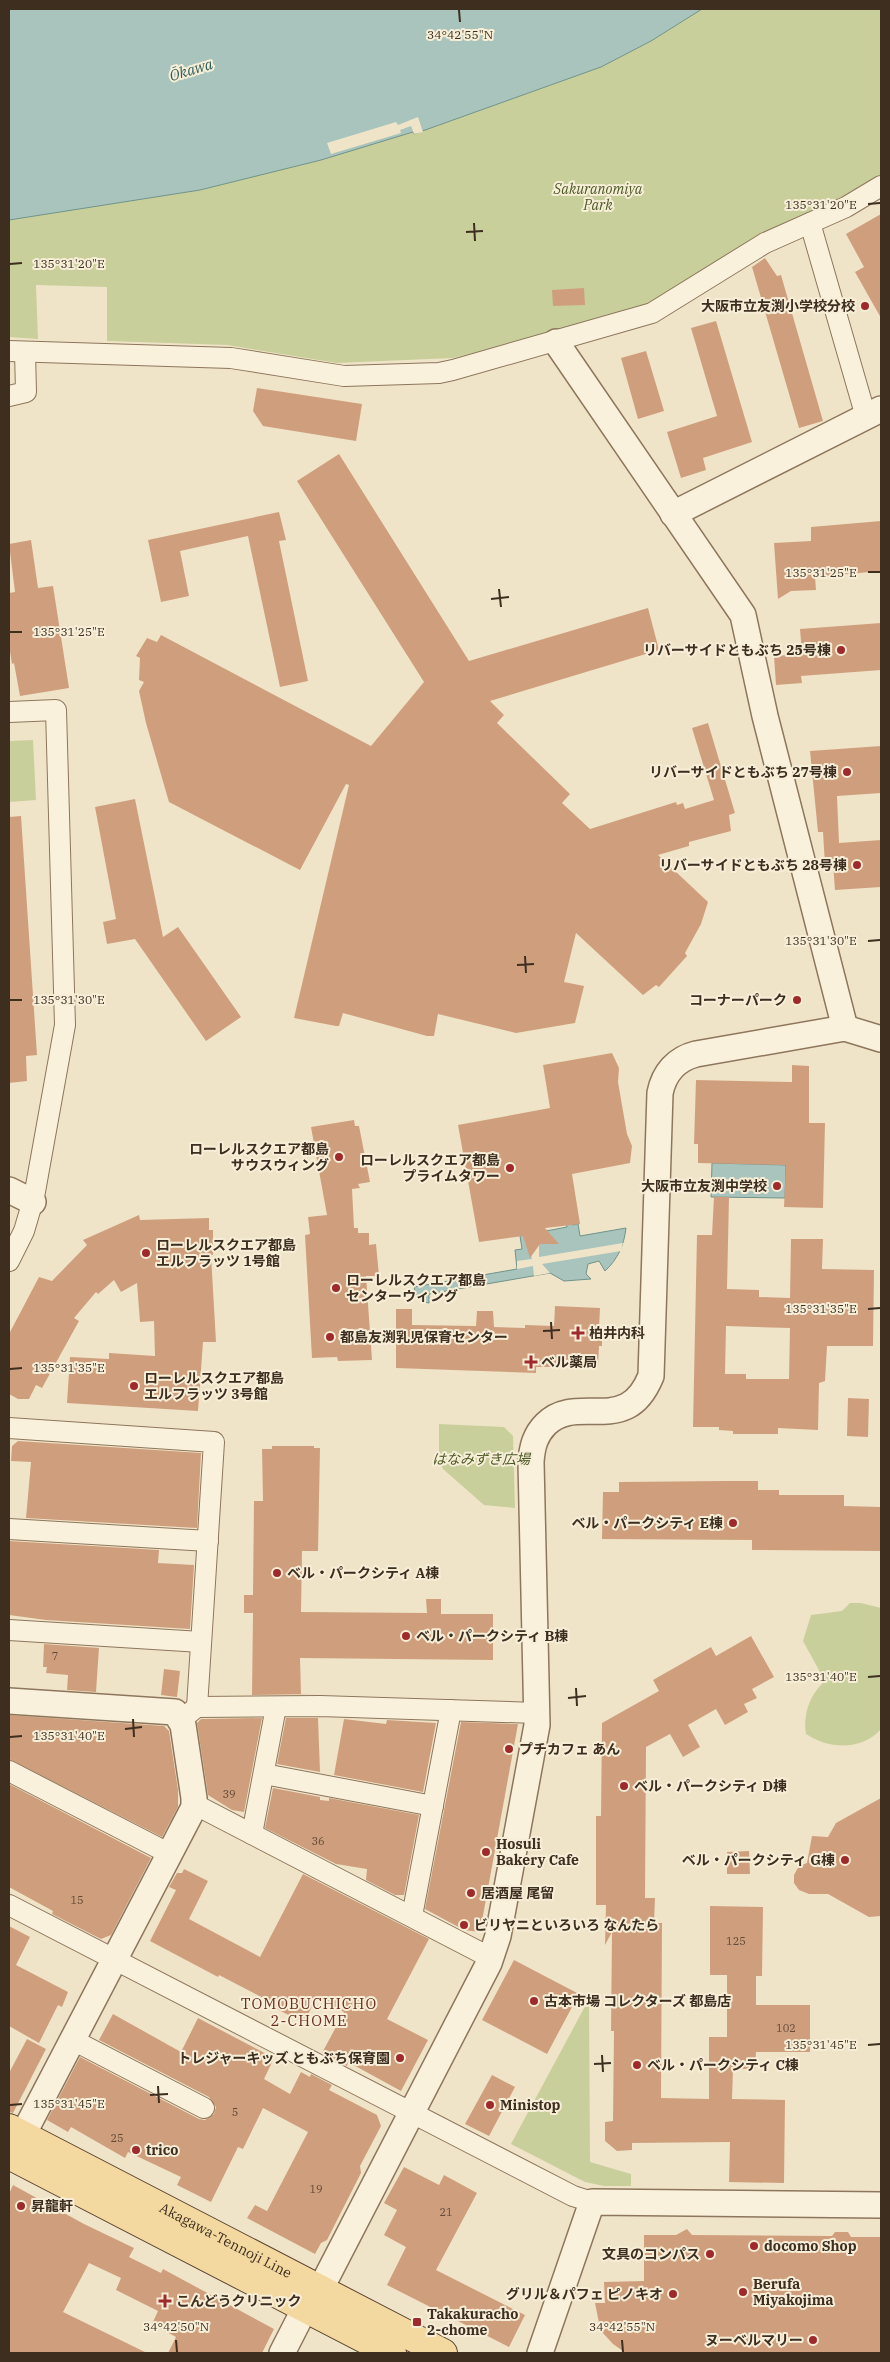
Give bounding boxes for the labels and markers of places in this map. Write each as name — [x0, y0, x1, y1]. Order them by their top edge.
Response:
place label: 大阪市立友渕小学校分校 — [701, 297, 855, 315]
marker: 大阪市立友渕小学校分校 — [859, 300, 871, 312]
place label: リバーサイドともぶち 25号棟 — [643, 641, 831, 659]
marker: リバーサイドともぶち 25号棟 — [835, 644, 847, 656]
place label: リバーサイドともぶち 27号棟 — [649, 763, 837, 781]
marker: リバーサイドともぶち 27号棟 — [841, 766, 853, 778]
place label: リバーサイドともぶち 28号棟 — [659, 856, 847, 874]
marker: リバーサイドともぶち 28号棟 — [851, 859, 863, 871]
place label: コーナーパーク — [689, 991, 787, 1009]
marker: コーナーパーク — [791, 994, 803, 1006]
place label: ローレルスクエア都島 サウスウィング — [189, 1140, 329, 1174]
marker: ローレルスクエア都島 サウスウィング — [333, 1151, 345, 1163]
place label: ローレルスクエア都島 プライムタワー — [360, 1151, 500, 1185]
marker: ローレルスクエア都島 プライムタワー — [504, 1162, 516, 1174]
place label: 大阪市立友渕中学校 — [641, 1177, 767, 1195]
marker: 大阪市立友渕中学校 — [771, 1180, 783, 1192]
place label: ローレルスクエア都島 エルフラッツ 1号館 — [156, 1236, 296, 1270]
marker: ローレルスクエア都島 エルフラッツ 1号館 — [140, 1247, 152, 1259]
place label: ローレルスクエア都島 センターウィング — [346, 1271, 486, 1305]
marker: ローレルスクエア都島 センターウィング — [330, 1282, 342, 1294]
place label: 柏井内科 — [589, 1324, 645, 1342]
marker: 柏井内科 — [571, 1326, 585, 1340]
place label: 都島友渕乳児保育センター — [340, 1328, 508, 1346]
marker: 都島友渕乳児保育センター — [324, 1331, 336, 1343]
place label: ベル薬局 — [541, 1353, 597, 1371]
marker: ベル薬局 — [525, 1356, 537, 1368]
place label: ローレルスクエア都島 エルフラッツ 3号館 — [144, 1369, 284, 1403]
marker: ローレルスクエア都島 エルフラッツ 3号館 — [128, 1380, 140, 1392]
place label: ベル・パークシティ E棟 — [571, 1514, 723, 1532]
marker: ベル・パークシティ E棟 — [727, 1517, 739, 1529]
place label: ベル・パークシティ A棟 — [287, 1564, 439, 1582]
marker: ベル・パークシティ A棟 — [271, 1567, 283, 1579]
place label: ベル・パークシティ B棟 — [416, 1627, 568, 1645]
marker: ベル・パークシティ B棟 — [400, 1630, 412, 1642]
place label: プチカフェ あん — [519, 1740, 620, 1758]
marker: プチカフェ あん — [503, 1743, 515, 1755]
place label: ベル・パークシティ D棟 — [634, 1777, 787, 1795]
marker: ベル・パークシティ D棟 — [618, 1780, 630, 1792]
place label: Hosuli Bakery Cafe — [496, 1835, 579, 1869]
marker: Hosuli Bakery Cafe — [480, 1846, 492, 1858]
place label: ベル・パークシティ G棟 — [682, 1851, 835, 1869]
marker: ベル・パークシティ G棟 — [839, 1854, 851, 1866]
place label: 居酒屋 尾留 — [481, 1884, 554, 1902]
marker: 居酒屋 尾留 — [465, 1887, 477, 1899]
place label: ビリヤニといろいろ なんたら — [474, 1916, 659, 1934]
marker: ビリヤニといろいろ なんたら — [458, 1919, 470, 1931]
place label: 古本市場 コレクターズ 都島店 — [544, 1992, 731, 2010]
marker: 古本市場 コレクターズ 都島店 — [528, 1995, 540, 2007]
place label: トレジャーキッズ ともぶち保育園 — [177, 2049, 390, 2067]
marker: トレジャーキッズ ともぶち保育園 — [394, 2052, 406, 2064]
place label: ベル・パークシティ C棟 — [647, 2056, 799, 2074]
marker: ベル・パークシティ C棟 — [631, 2059, 643, 2071]
place label: Ministop — [500, 2096, 561, 2114]
marker: Ministop — [484, 2099, 496, 2111]
place label: trico — [146, 2141, 178, 2159]
marker: trico — [130, 2144, 142, 2156]
place label: 昇龍軒 — [31, 2197, 73, 2215]
marker: 昇龍軒 — [15, 2200, 27, 2212]
place label: docomo Shop — [764, 2237, 857, 2255]
marker: docomo Shop — [748, 2240, 760, 2252]
place label: 文具のコンパス — [602, 2245, 700, 2263]
marker: 文具のコンパス — [704, 2248, 716, 2260]
place label: Berufa Miyakojima — [753, 2275, 833, 2309]
place label: グリル＆パフェ ピノキオ — [506, 2285, 663, 2303]
marker: Berufa Miyakojima — [737, 2286, 749, 2298]
marker: グリル＆パフェ ピノキオ — [667, 2288, 679, 2300]
place label: こんどうクリニック — [176, 2292, 302, 2310]
marker: こんどうクリニック — [158, 2294, 172, 2308]
place label: Takakuracho 2-chome — [427, 2305, 518, 2339]
marker: Takakuracho 2-chome — [411, 2316, 423, 2328]
place label: ヌーベルマリー — [705, 2331, 803, 2349]
marker: ヌーベルマリー — [807, 2334, 819, 2346]

